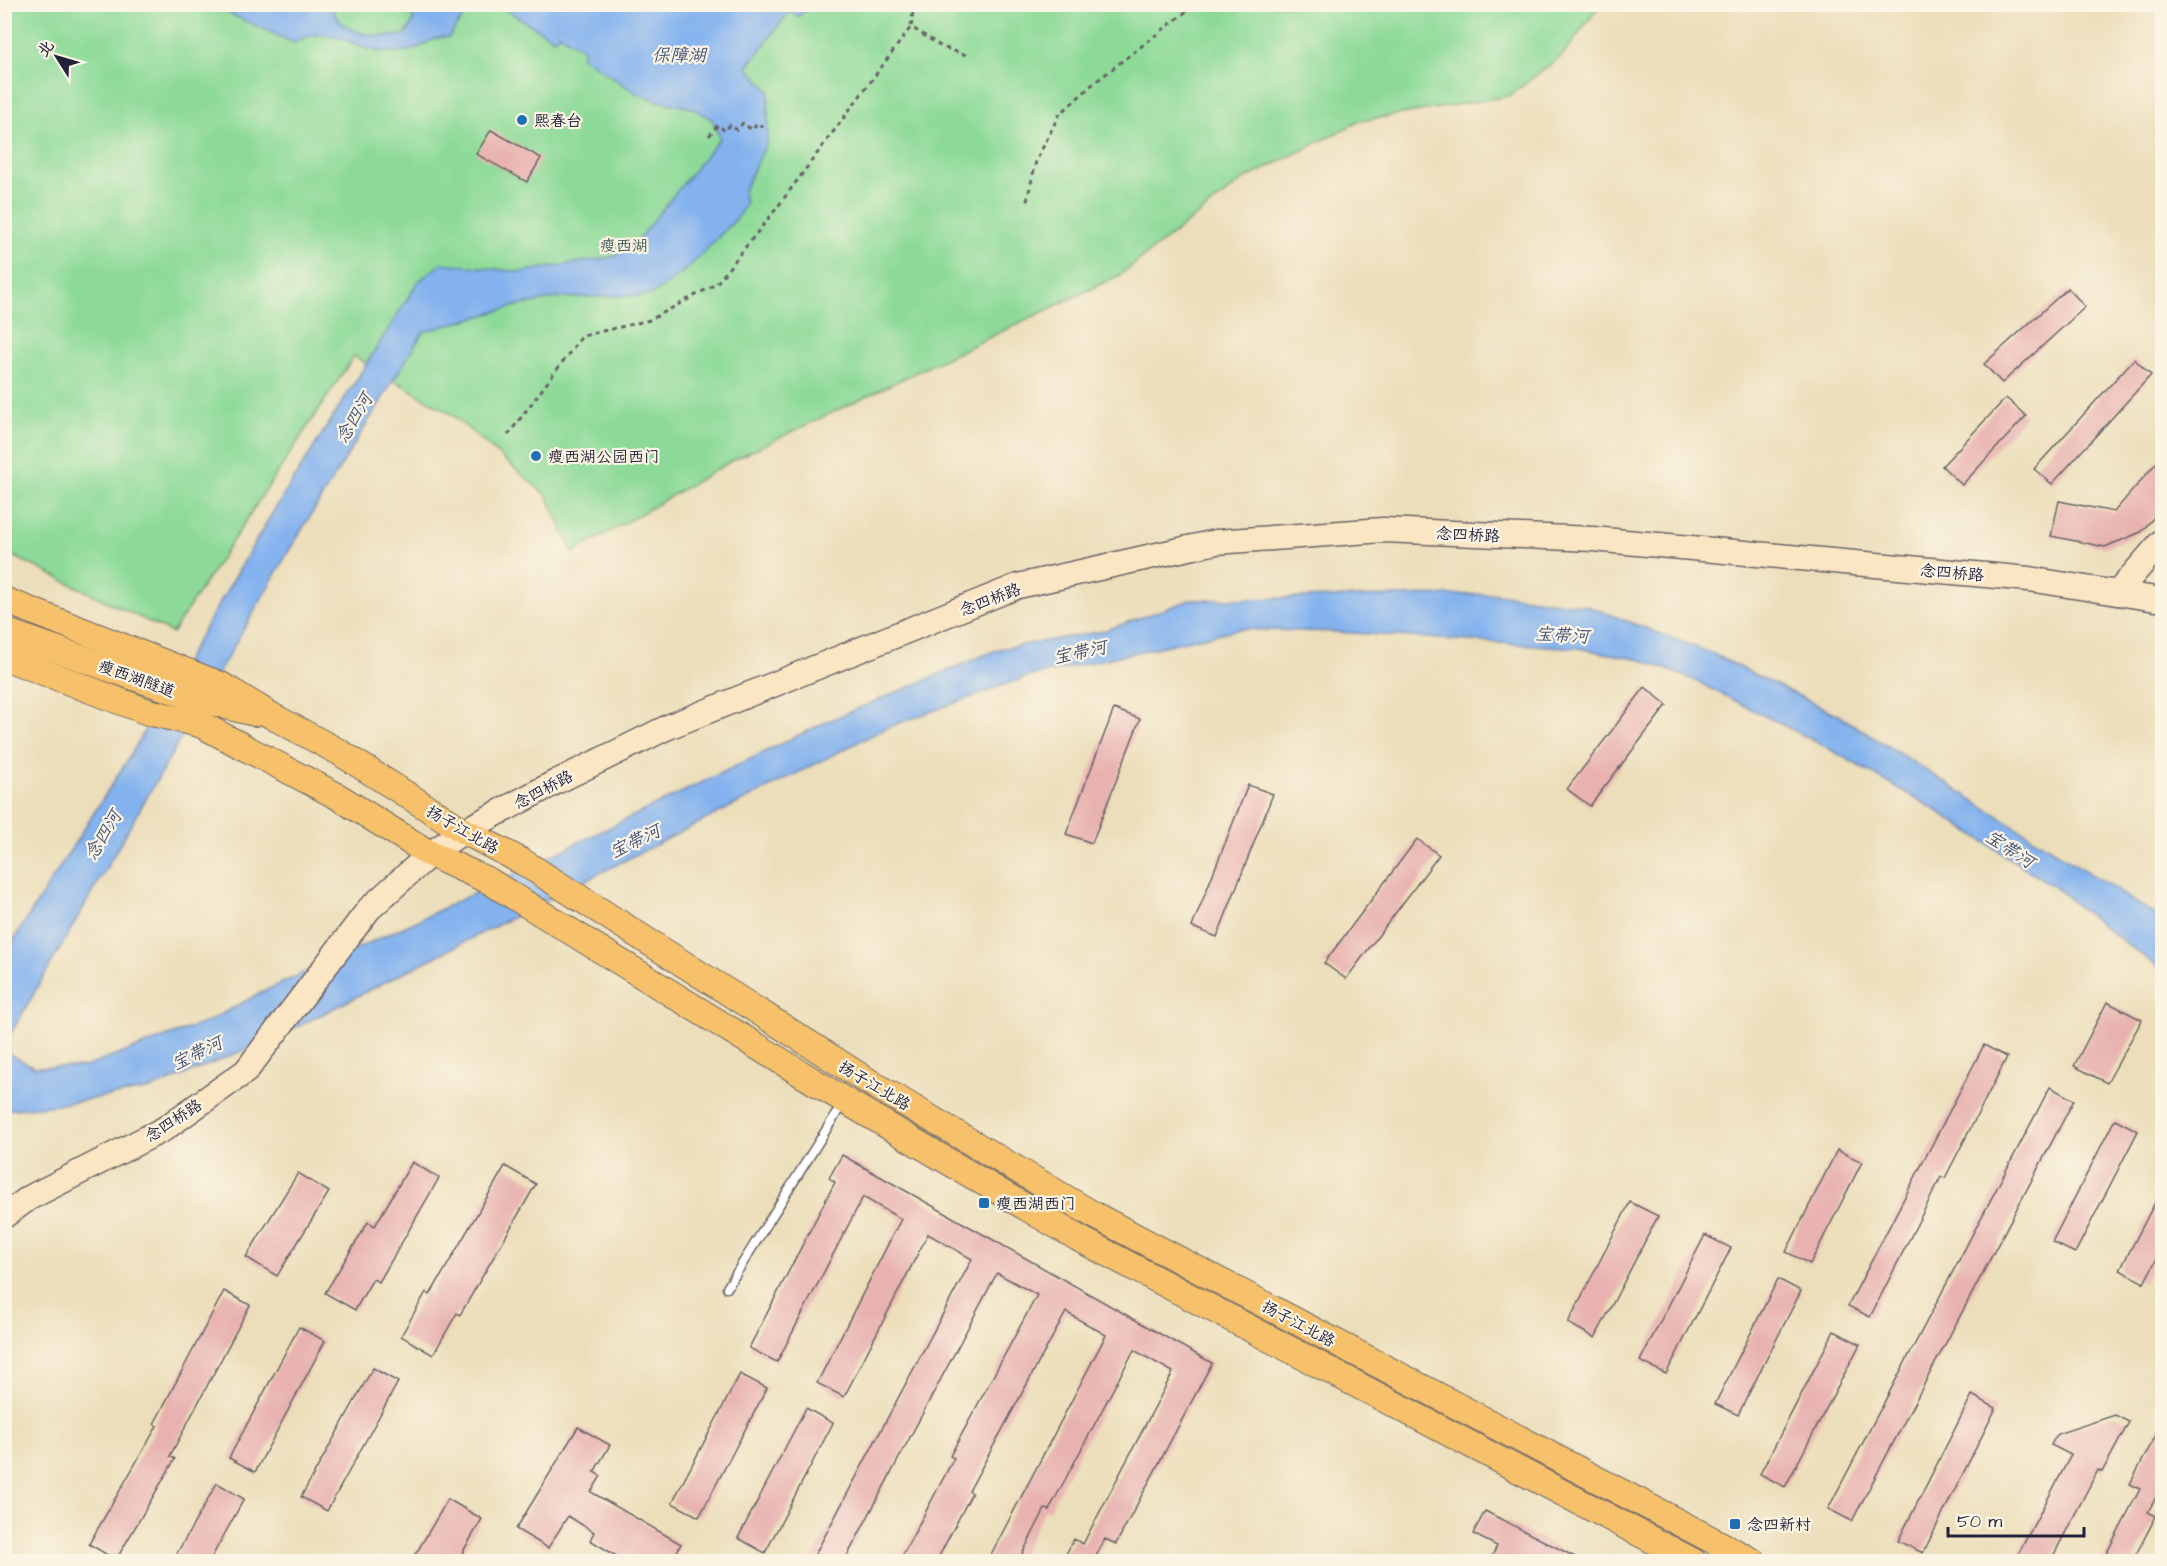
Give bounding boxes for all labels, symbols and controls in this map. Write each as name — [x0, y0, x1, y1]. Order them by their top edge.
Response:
north arrow — [27, 27, 87, 87]
text: 北 — [32, 36, 59, 62]
water label: 保障湖 — [652, 43, 708, 68]
place label: 熙春台 — [534, 110, 582, 132]
marker: 熙春台 — [515, 113, 529, 127]
park label: 瘦西湖 — [600, 235, 648, 257]
water label: 念四河 — [330, 386, 381, 448]
place label: 瘦西湖公园西门 — [548, 446, 660, 468]
marker: 瘦西湖公园西门 — [529, 449, 543, 463]
street label: 念四桥路 — [1435, 522, 1500, 548]
street label: 念四桥路 — [1919, 559, 1985, 587]
street label: 念四桥路 — [957, 578, 1024, 622]
water label: 宝带河 — [1534, 622, 1593, 650]
water label: 宝带河 — [1051, 634, 1112, 670]
street label: 瘦西湖隧道 — [95, 655, 178, 703]
street label: 念四桥路 — [510, 765, 577, 815]
street label: 扬子江北路 — [422, 800, 503, 859]
water label: 念四河 — [79, 803, 130, 865]
water label: 宝带河 — [605, 817, 668, 865]
water label: 宝带河 — [1980, 824, 2042, 876]
water label: 宝带河 — [167, 1029, 230, 1077]
street label: 扬子江北路 — [835, 1056, 914, 1116]
street label: 念四桥路 — [141, 1094, 206, 1147]
place label: 瘦西湖西门 — [996, 1193, 1076, 1215]
marker: 瘦西湖西门 — [977, 1196, 991, 1210]
street label: 扬子江北路 — [1258, 1295, 1339, 1352]
scale bar — [1948, 1500, 2084, 1538]
text: 50 m — [1957, 1509, 2002, 1534]
place label: 念四新村 — [1747, 1514, 1811, 1536]
marker: 念四新村 — [1728, 1517, 1742, 1531]

